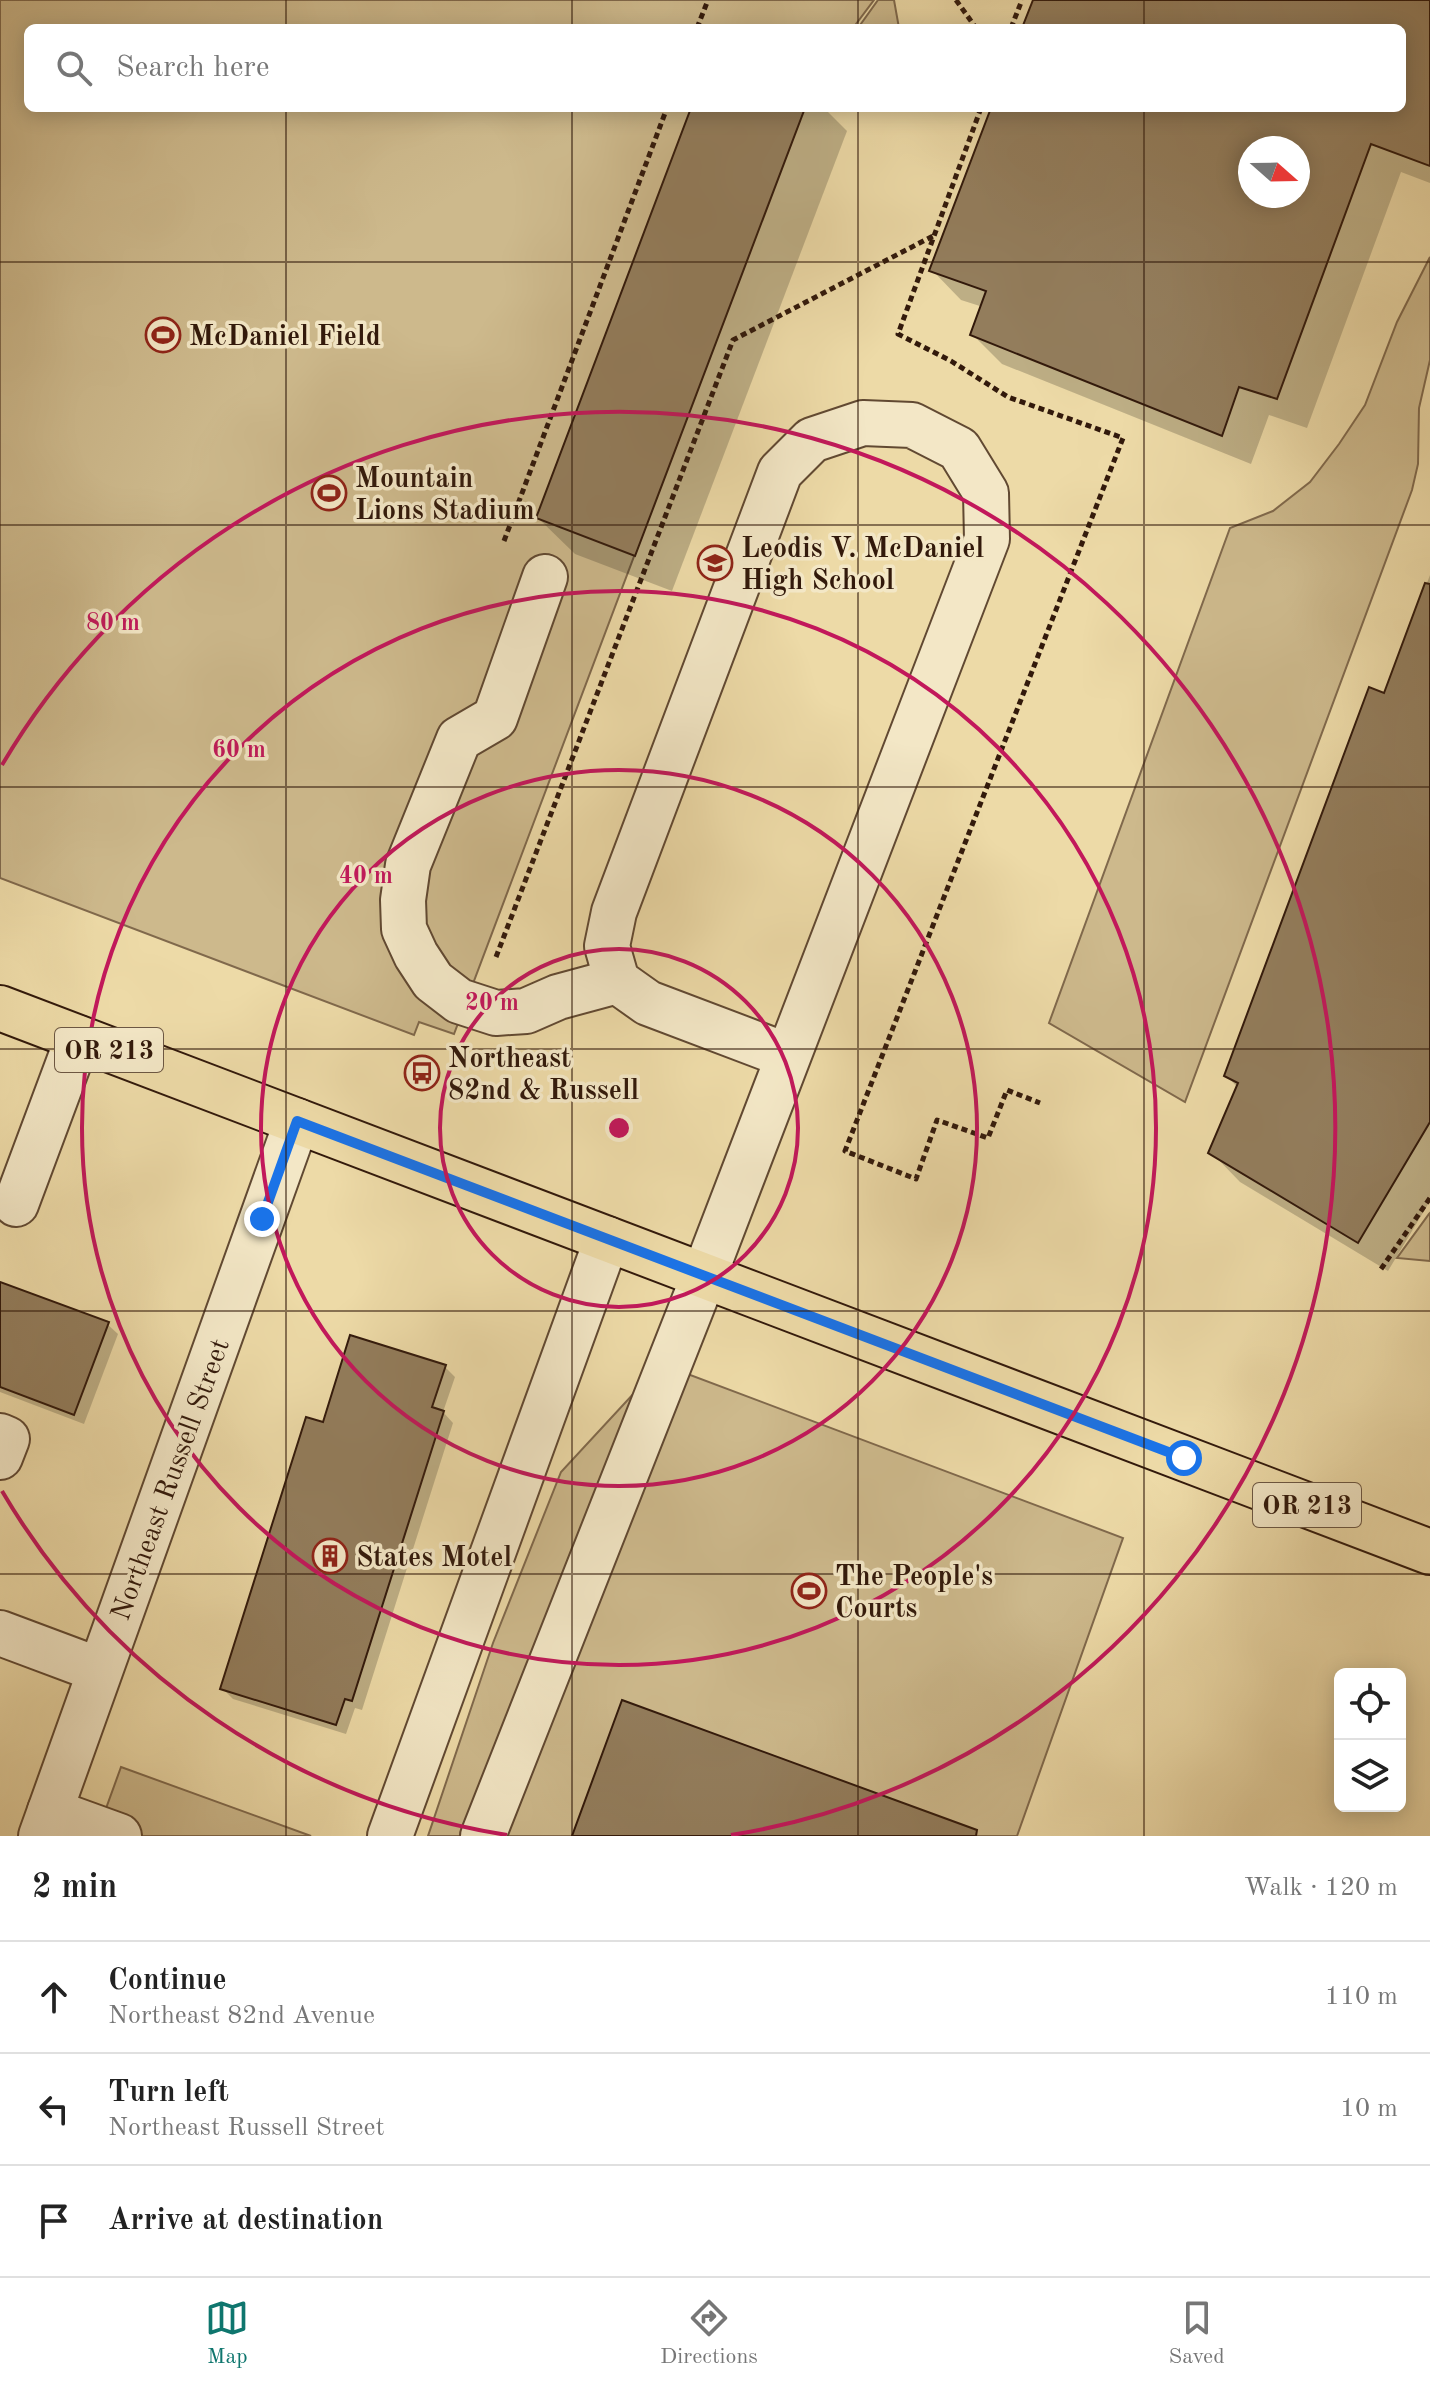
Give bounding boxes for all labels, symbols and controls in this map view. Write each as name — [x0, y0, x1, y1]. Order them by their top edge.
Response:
search box — [24, 24, 1406, 112]
icon: search — [52, 46, 96, 90]
text: Search here — [116, 53, 270, 83]
north arrow — [1238, 136, 1310, 208]
sports icon: McDaniel Field — [144, 316, 182, 354]
place label: McDaniel Field — [189, 324, 381, 352]
place label: Mountain Lions Stadium — [355, 466, 535, 526]
sports icon: Mountain Lions Stadium — [310, 474, 348, 512]
place label: Leodis V. McDaniel High School — [741, 536, 984, 596]
school or university icon: Leodis V. McDaniel High School — [696, 544, 734, 582]
text: 80 m — [86, 612, 140, 636]
text: 60 m — [212, 739, 266, 763]
text: 40 m — [339, 865, 393, 889]
text: 20 m — [465, 992, 519, 1016]
road number: OR 213 — [55, 1028, 163, 1072]
place label: Northeast 82nd & Russell — [448, 1046, 640, 1106]
bus stop icon: Northeast 82nd & Russell — [403, 1054, 441, 1092]
centre of rings — [605, 1114, 633, 1142]
route end — [244, 1201, 280, 1237]
street label: Northeast Russell Street — [108, 1335, 236, 1625]
route start — [1166, 1440, 1202, 1476]
road number: OR 213 — [1253, 1483, 1361, 1527]
building icon: States Motel — [311, 1537, 349, 1575]
place label: States Motel — [356, 1545, 513, 1573]
place label: The People's Courts — [835, 1564, 993, 1624]
sports icon: The People's Courts — [790, 1572, 828, 1610]
map controls — [1334, 1668, 1406, 1812]
button: locate — [1334, 1668, 1406, 1740]
button: layers — [1334, 1740, 1406, 1812]
text: 2 min — [32, 1871, 117, 1905]
text: Walk · 120 m — [1244, 1875, 1398, 1901]
text: Continue — [108, 1966, 227, 1996]
icon: ahead — [32, 1975, 76, 2019]
text: 110 m — [1325, 1984, 1398, 2010]
text: Northeast 82nd Avenue — [108, 2003, 375, 2029]
text: Turn left — [108, 2078, 229, 2108]
icon: left — [32, 2087, 76, 2131]
text: 10 m — [1340, 2096, 1398, 2122]
text: Northeast Russell Street — [108, 2115, 385, 2141]
icon: arrive — [32, 2199, 76, 2243]
text: Arrive at destination — [108, 2206, 383, 2236]
tab: Map — [205, 2296, 249, 2371]
tab: Directions — [660, 2296, 758, 2371]
tab: Saved — [1169, 2296, 1225, 2371]

